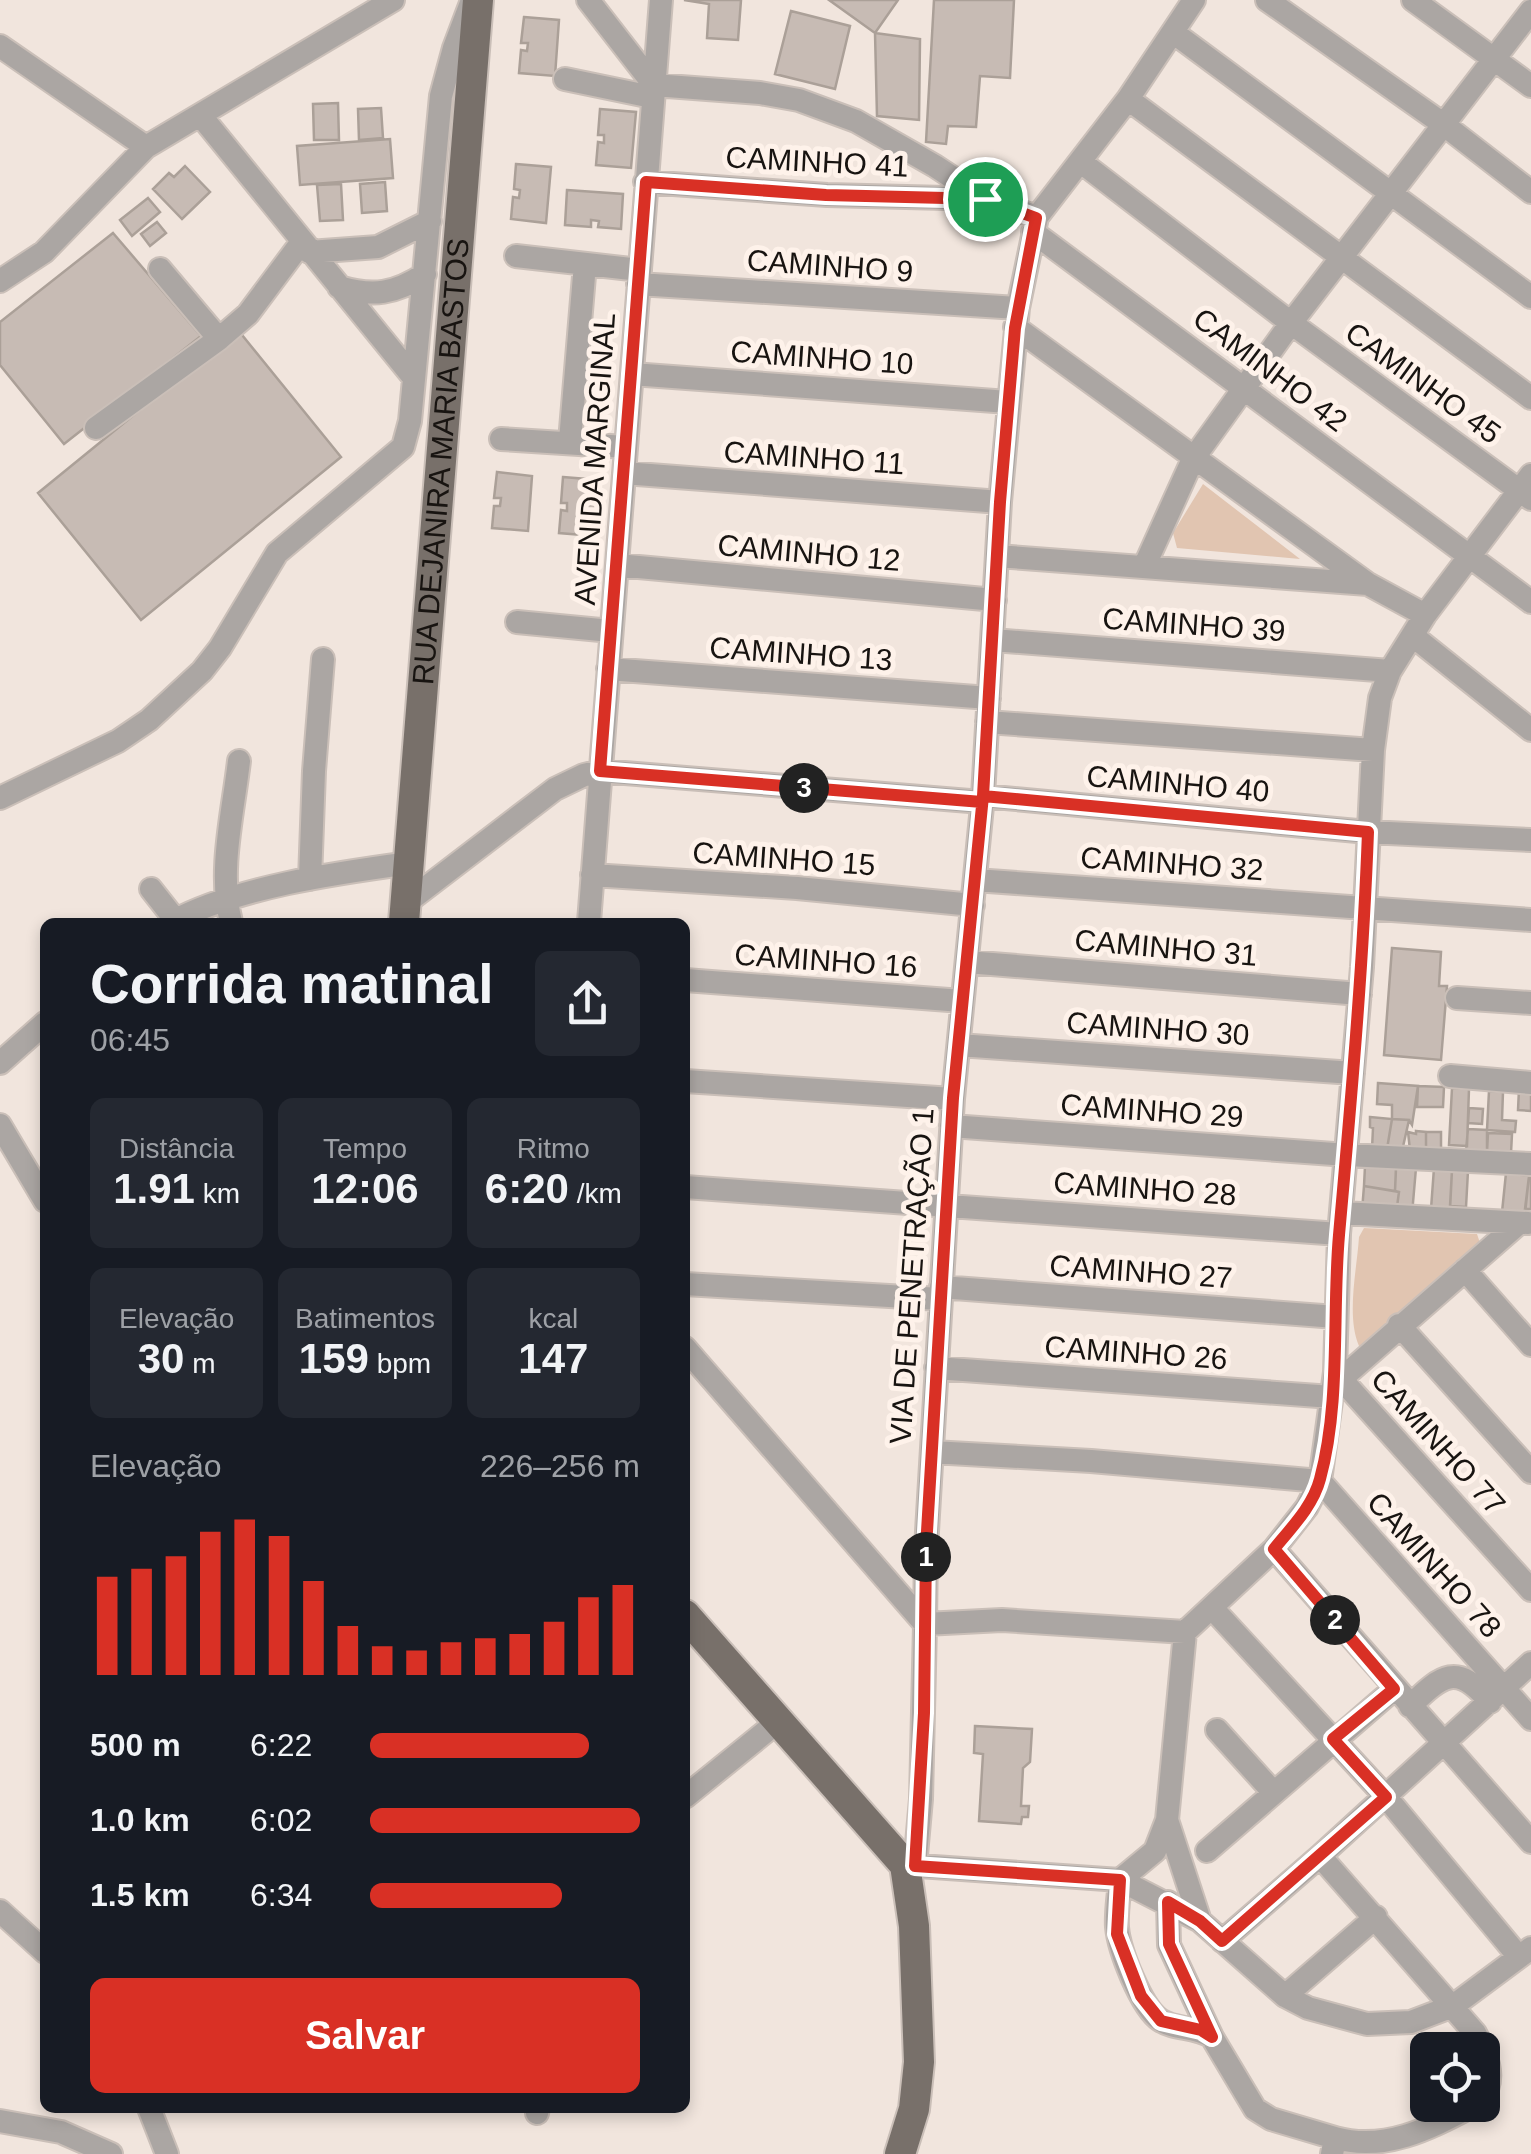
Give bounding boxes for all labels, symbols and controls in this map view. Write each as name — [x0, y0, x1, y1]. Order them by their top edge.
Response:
street label: CAMINHO 41 — [725, 140, 909, 183]
pin — [943, 157, 1028, 242]
icon: arrive — [958, 172, 1013, 227]
street label: RUA DEJANIRA MARIA BASTOS — [406, 237, 475, 686]
street label: CAMINHO 9 — [746, 243, 914, 288]
street label: CAMINHO 42 — [1187, 301, 1353, 438]
street label: AVENIDA MARGINAL — [568, 312, 621, 606]
street label: CAMINHO 45 — [1339, 315, 1507, 450]
street label: CAMINHO 10 — [729, 335, 915, 380]
street label: CAMINHO 11 — [723, 435, 906, 480]
street label: CAMINHO 12 — [716, 528, 902, 577]
street label: CAMINHO 39 — [1101, 602, 1287, 647]
street label: CAMINHO 13 — [708, 631, 894, 676]
street label: CAMINHO 40 — [1085, 759, 1271, 808]
pin: 3 — [779, 763, 829, 813]
text: 3 — [796, 772, 812, 803]
street label: CAMINHO 15 — [691, 836, 877, 881]
street label: CAMINHO 32 — [1079, 841, 1265, 886]
street label: CAMINHO 31 — [1073, 923, 1259, 972]
street label: CAMINHO 16 — [733, 938, 919, 983]
button: share — [535, 951, 640, 1056]
text: Corrida matinal — [90, 953, 493, 1015]
street label: CAMINHO 30 — [1065, 1006, 1251, 1051]
text: 06:45 — [90, 1022, 170, 1058]
street label: CAMINHO 29 — [1059, 1088, 1245, 1133]
street label: VIA DE PENETRAÇÃO 1 — [883, 1107, 940, 1445]
text: Distância — [119, 1133, 234, 1164]
text: Tempo — [323, 1133, 407, 1164]
text: Ritmo — [517, 1133, 590, 1164]
text: 1.91 — [113, 1165, 195, 1212]
text: 12:06 — [311, 1165, 419, 1212]
text: 6:20 — [485, 1165, 569, 1212]
street label: CAMINHO 28 — [1052, 1166, 1238, 1211]
text: km — [195, 1178, 240, 1209]
text: /km — [569, 1178, 622, 1209]
street label: CAMINHO 27 — [1048, 1249, 1234, 1294]
text: Elevação — [119, 1303, 234, 1334]
text: Batimentos — [295, 1303, 435, 1334]
text: kcal — [528, 1303, 578, 1334]
street label: CAMINHO 26 — [1043, 1330, 1229, 1375]
text: 30 — [138, 1335, 184, 1382]
text: 159 — [299, 1335, 369, 1382]
text: 147 — [518, 1335, 588, 1382]
text: m — [184, 1348, 216, 1379]
text: bpm — [369, 1348, 431, 1379]
street label: CAMINHO 77 — [1365, 1362, 1512, 1521]
text: Elevação — [90, 1448, 222, 1484]
text: 226–256 m — [480, 1448, 640, 1484]
street label: CAMINHO 78 — [1361, 1485, 1508, 1644]
pin: 1 — [901, 1532, 951, 1582]
text: 1 — [918, 1541, 934, 1572]
pin: 2 — [1310, 1595, 1360, 1645]
text: 2 — [1327, 1604, 1343, 1635]
text: 500 m — [90, 1727, 181, 1763]
text: 6:22 — [250, 1727, 312, 1763]
text: 1.0 km — [90, 1802, 190, 1838]
text: 6:02 — [250, 1802, 312, 1838]
text: 1.5 km — [90, 1877, 190, 1913]
text: 6:34 — [250, 1877, 312, 1913]
button: Salvar — [90, 1978, 640, 2093]
map controls — [1410, 2032, 1500, 2122]
button: locate — [1410, 2032, 1500, 2122]

